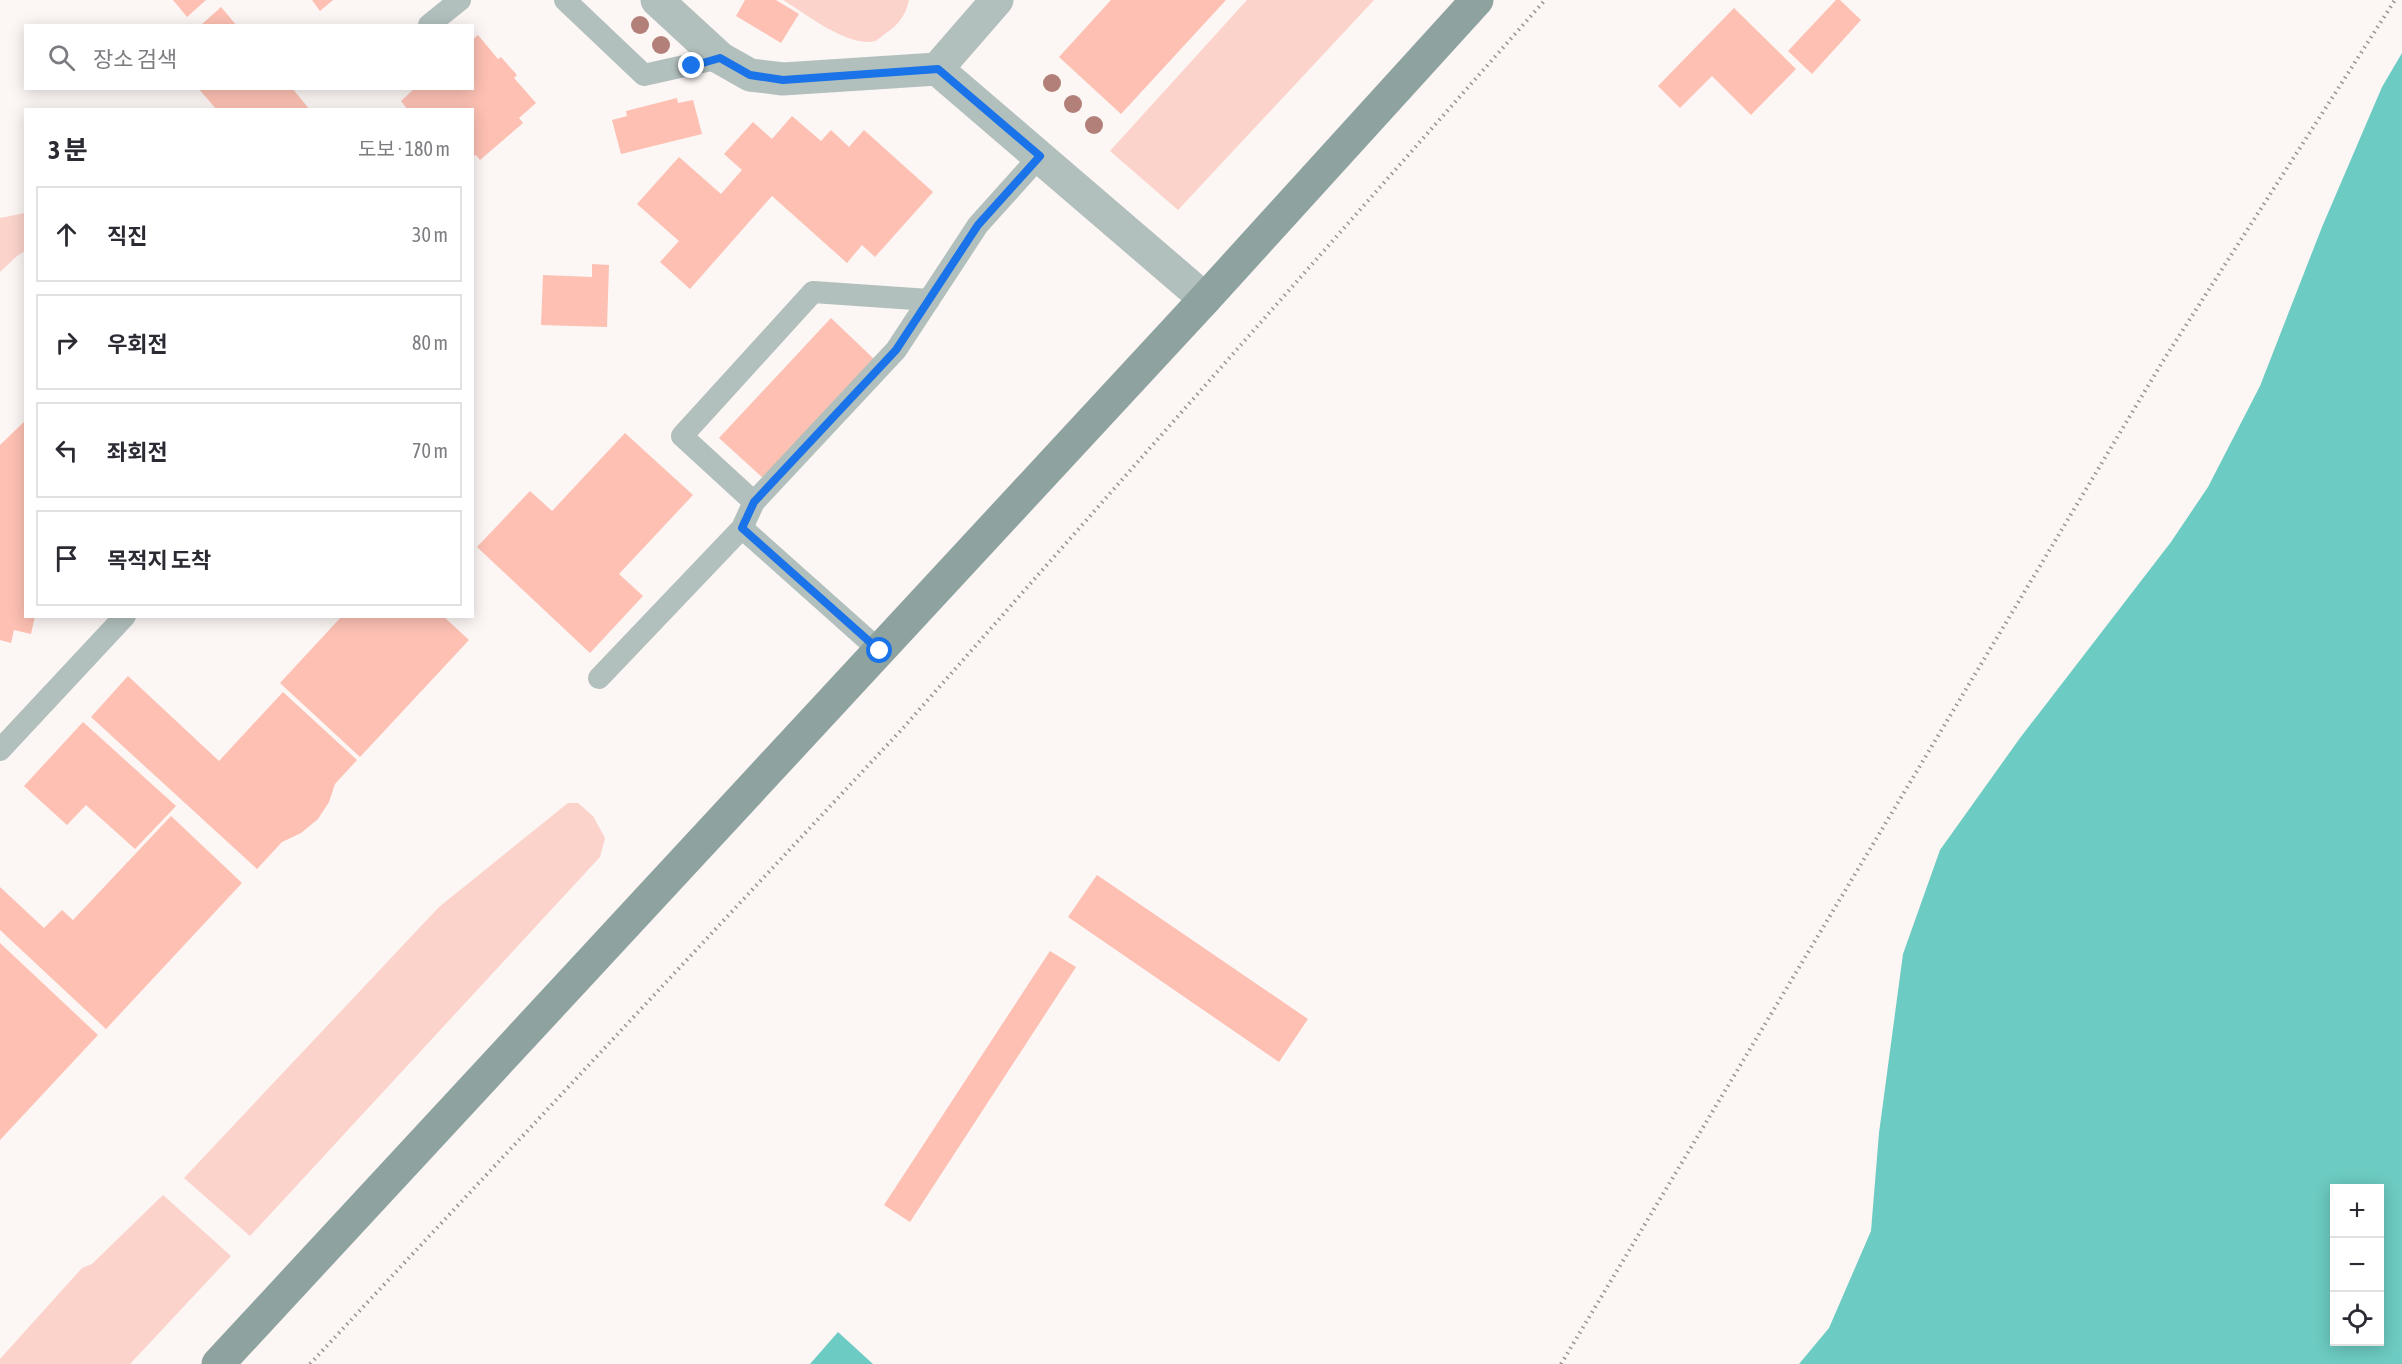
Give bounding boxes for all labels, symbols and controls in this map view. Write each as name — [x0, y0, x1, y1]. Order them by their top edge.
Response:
search box — [24, 24, 474, 90]
icon: search — [45, 41, 78, 74]
text: 장소 검색 — [93, 46, 177, 72]
route end — [678, 52, 704, 78]
text: 3 분 — [48, 135, 88, 165]
text: 도보 · 180 m — [358, 137, 450, 160]
icon: ahead — [50, 218, 83, 251]
text: 직진 — [107, 223, 147, 249]
text: 30 m — [412, 223, 448, 246]
icon: right — [50, 326, 83, 359]
text: 우회전 — [107, 331, 168, 357]
text: 80 m — [412, 331, 448, 354]
icon: left — [50, 434, 83, 467]
text: 좌회전 — [107, 439, 168, 465]
text: 70 m — [412, 439, 448, 462]
icon: arrive — [50, 542, 83, 575]
text: 목적지 도착 — [107, 547, 211, 573]
route start — [866, 637, 892, 663]
map controls — [2330, 1184, 2384, 1346]
button: + — [2330, 1184, 2384, 1238]
button: − — [2330, 1238, 2384, 1292]
button: locate — [2330, 1292, 2384, 1346]

